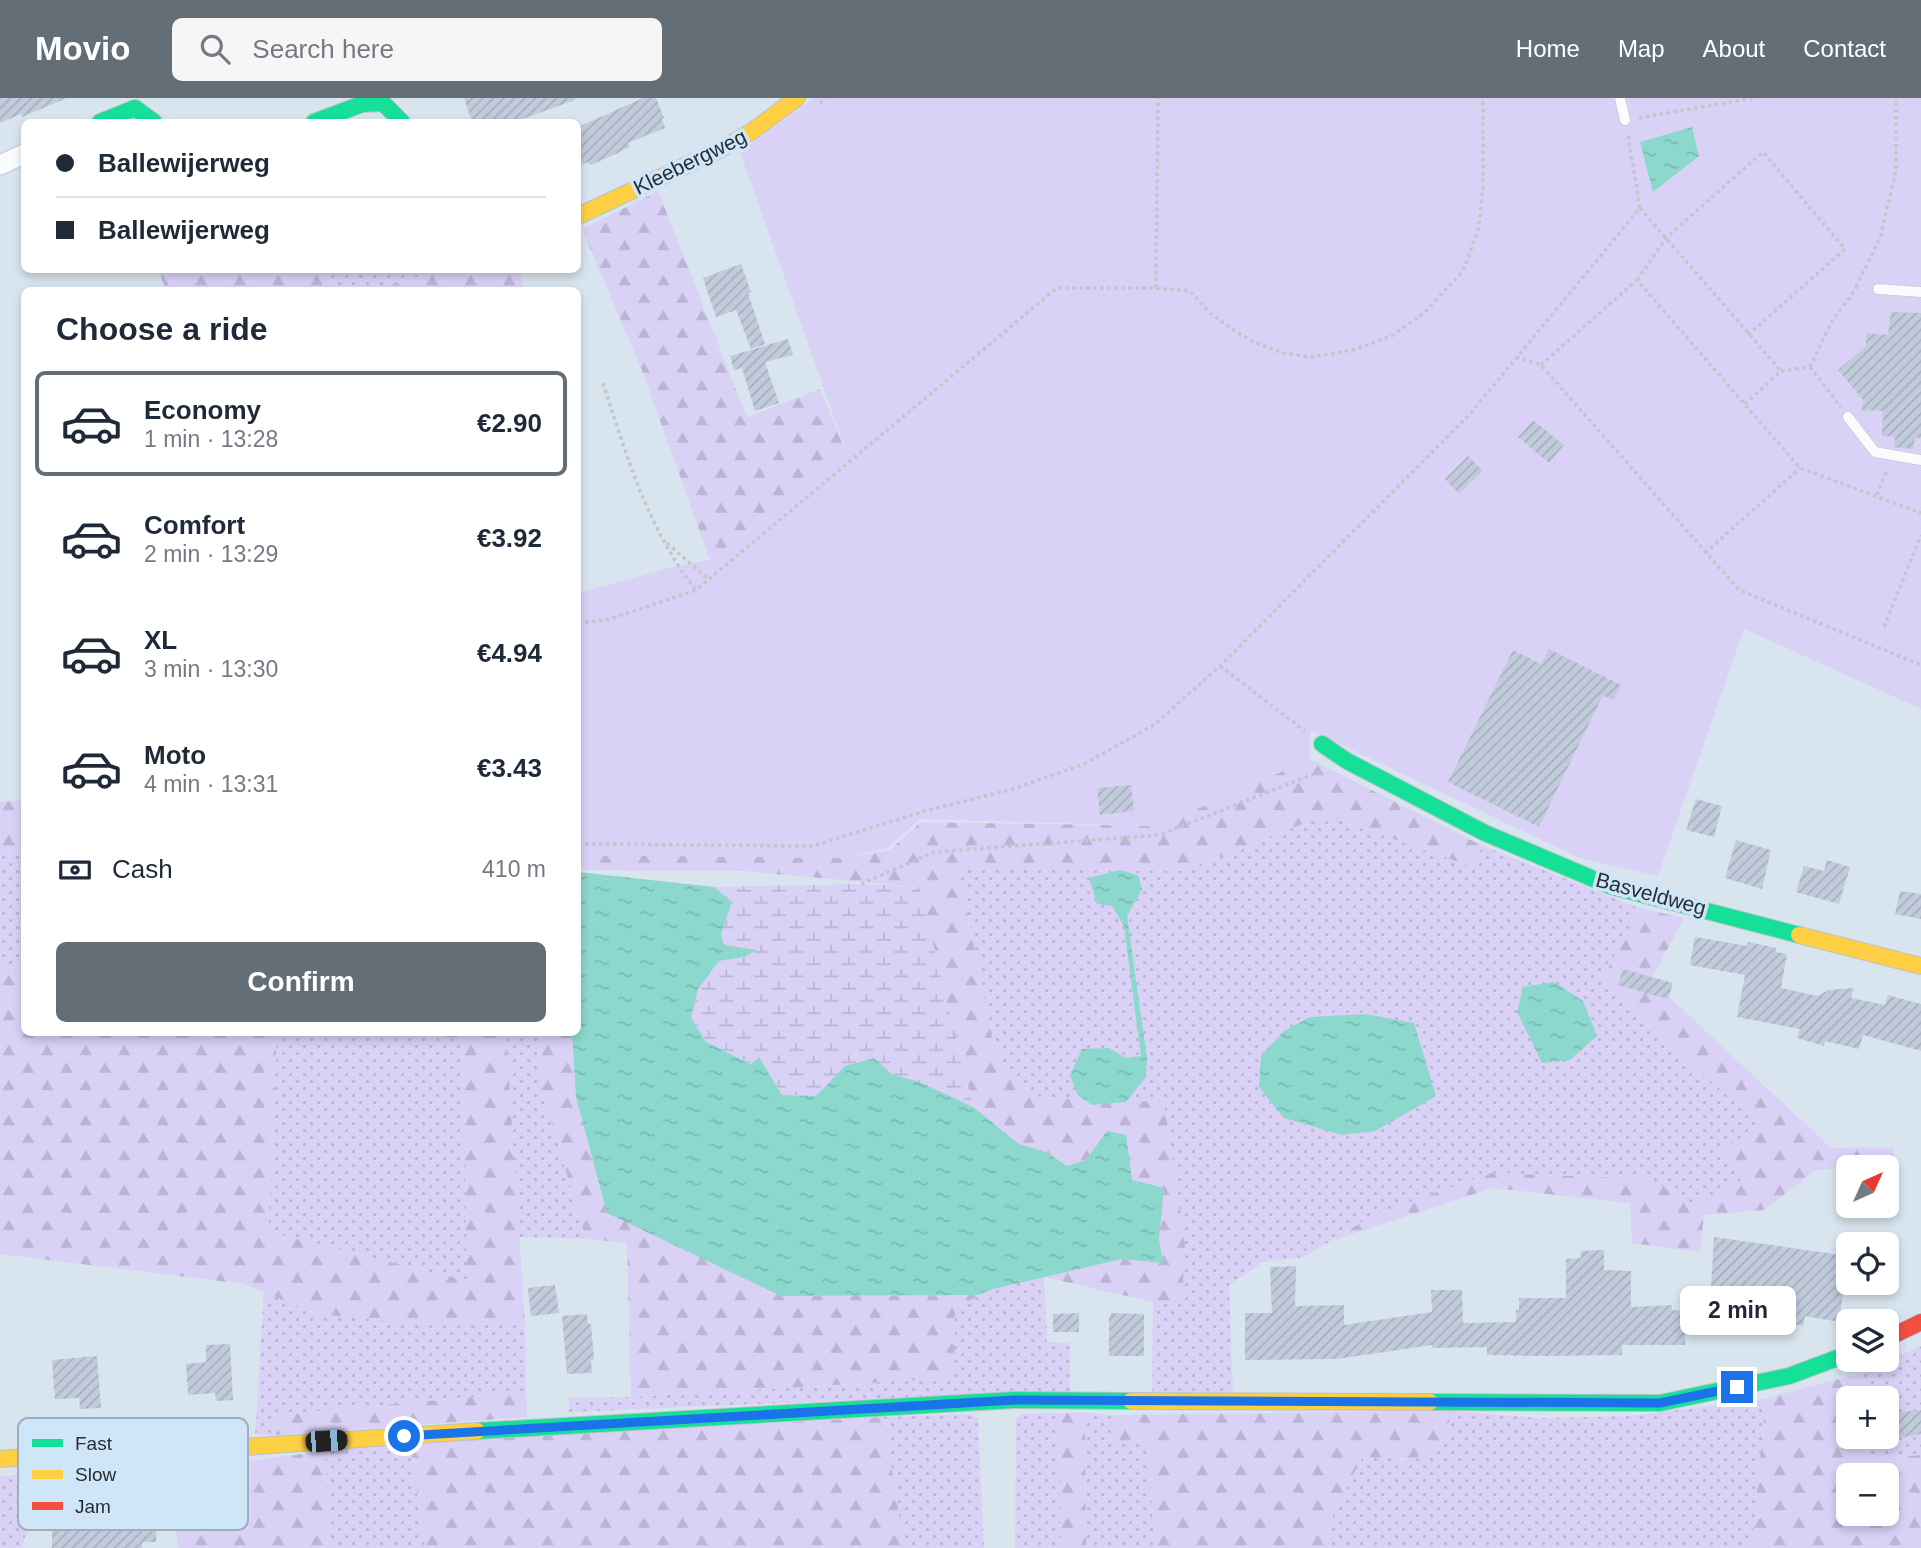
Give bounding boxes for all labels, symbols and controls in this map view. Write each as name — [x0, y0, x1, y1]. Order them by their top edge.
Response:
search box — [172, 18, 662, 81]
text: Movio — [35, 30, 130, 67]
icon: search — [196, 30, 234, 68]
text: Search here — [252, 34, 394, 64]
text: Home — [1516, 35, 1580, 62]
text: Map — [1618, 35, 1665, 62]
text: About — [1703, 35, 1765, 62]
text: Contact — [1803, 35, 1886, 62]
street label: Kleebergweg — [630, 124, 750, 199]
text: Ballewijerweg — [98, 148, 270, 178]
text: Ballewijerweg — [98, 215, 270, 245]
text: Choose a ride — [56, 311, 268, 347]
icon: car — [60, 392, 123, 455]
text: Economy — [144, 395, 261, 425]
text: €2.90 — [477, 408, 542, 438]
text: 1 min · 13:28 — [144, 426, 278, 452]
icon: car — [60, 507, 123, 570]
text: Comfort — [144, 510, 245, 540]
text: €3.92 — [477, 523, 542, 553]
text: 2 min · 13:29 — [144, 541, 278, 567]
icon: car — [60, 622, 123, 685]
text: XL — [144, 625, 177, 655]
text: €4.94 — [477, 638, 542, 668]
text: 3 min · 13:30 — [144, 656, 278, 682]
icon: car — [60, 737, 123, 800]
text: Moto — [144, 740, 206, 770]
text: €3.43 — [477, 753, 542, 783]
text: 4 min · 13:31 — [144, 771, 278, 797]
icon: cash — [56, 851, 94, 889]
text: Cash — [112, 854, 173, 884]
text: 410 m — [482, 856, 546, 882]
street label: Basveldweg — [1593, 868, 1709, 919]
button: Confirm — [56, 942, 546, 1022]
north arrow — [1836, 1155, 1899, 1218]
map controls — [1836, 1155, 1899, 1526]
button: locate — [1836, 1232, 1899, 1295]
callout: 2 min — [1679, 1286, 1795, 1334]
text: 2 min — [1708, 1297, 1768, 1323]
button: layers — [1836, 1309, 1899, 1372]
route end — [1721, 1371, 1753, 1403]
button: + — [1836, 1386, 1899, 1449]
legend — [18, 1418, 248, 1530]
route start — [388, 1420, 420, 1452]
car — [305, 1429, 348, 1453]
text: Fast — [75, 1433, 113, 1454]
button: − — [1836, 1463, 1899, 1526]
text: Slow — [75, 1464, 116, 1485]
text: Jam — [75, 1496, 111, 1517]

